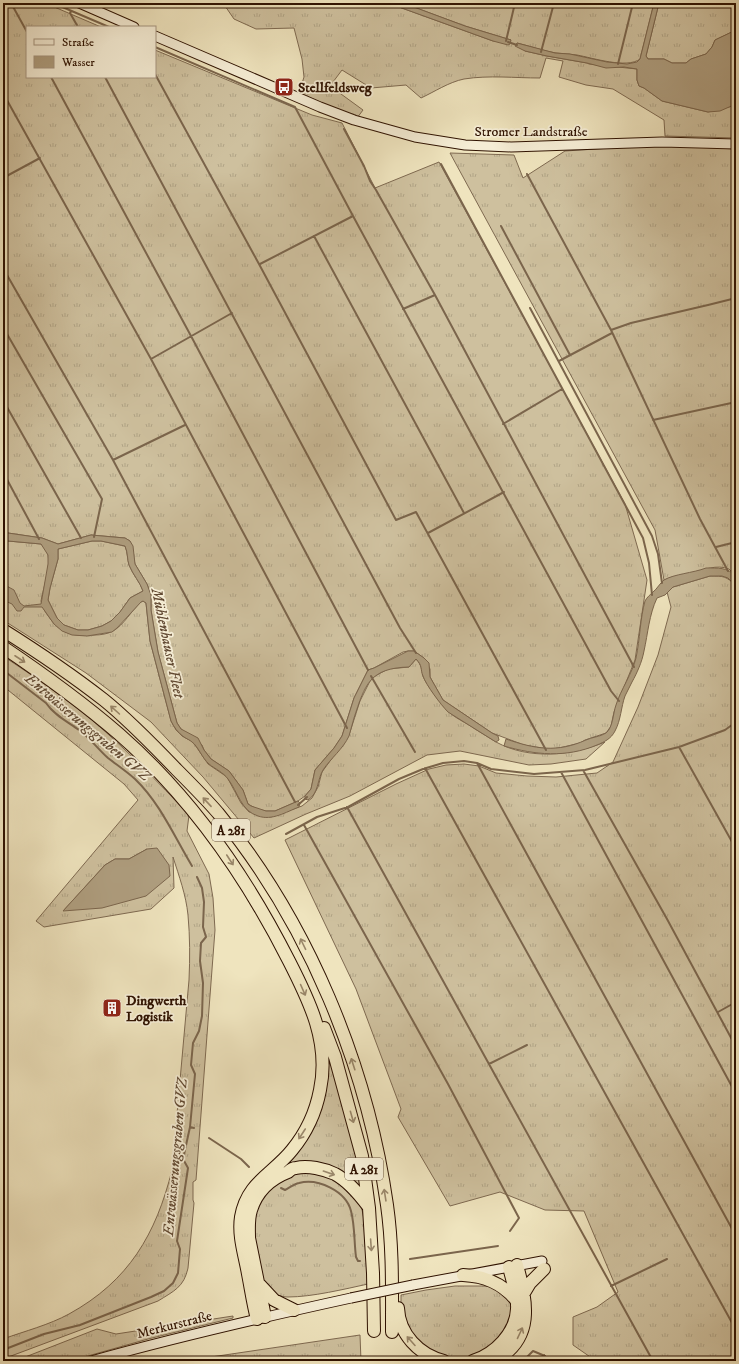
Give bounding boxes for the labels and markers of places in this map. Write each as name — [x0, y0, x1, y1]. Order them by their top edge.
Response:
bus stop icon: Stellfeldsweg — [273, 76, 295, 98]
place label: Stellfeldsweg — [298, 79, 373, 97]
place label: Dingwerth Logistik — [126, 992, 187, 1026]
building icon: Dingwerth Logistik — [101, 997, 123, 1019]

